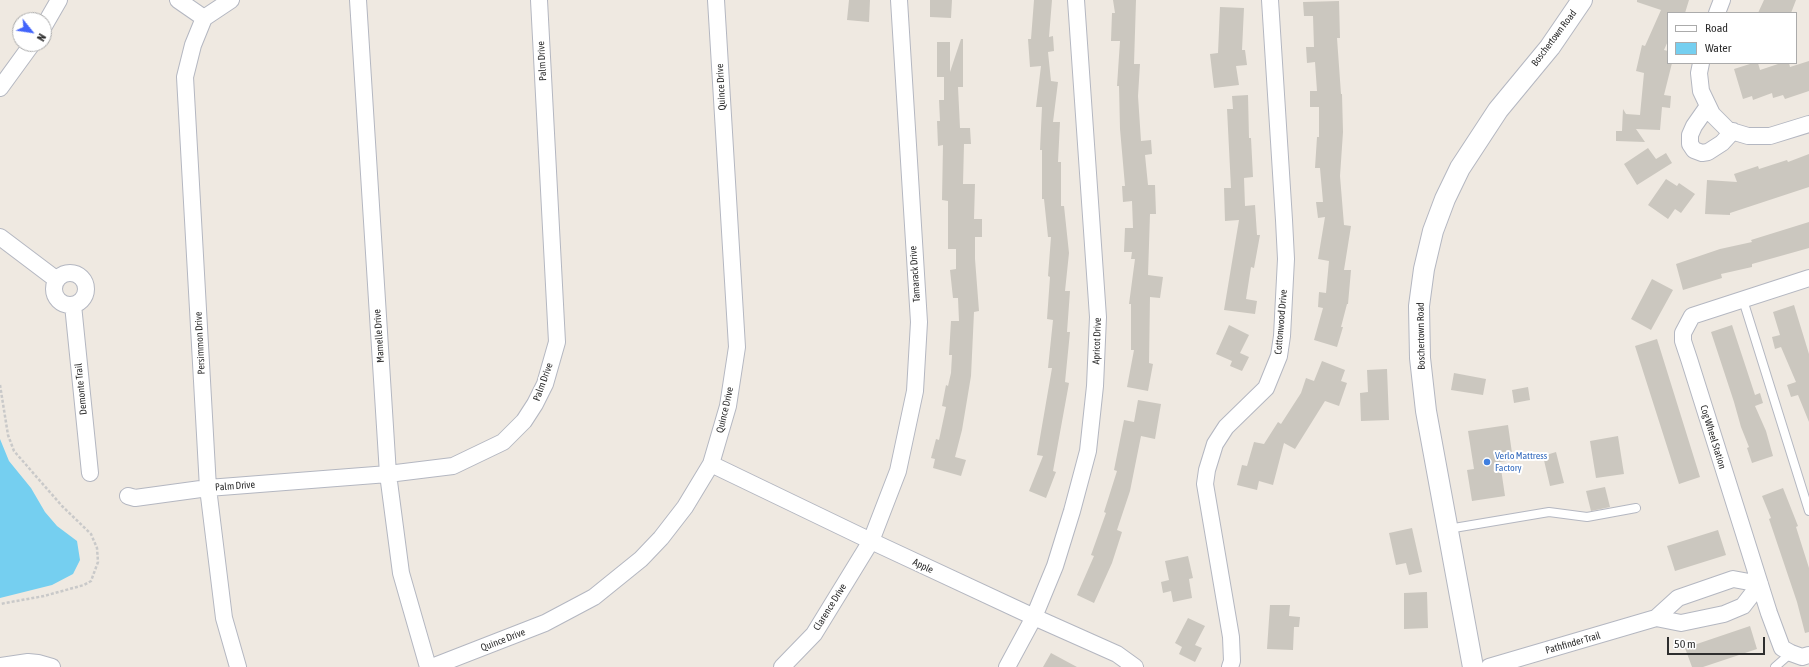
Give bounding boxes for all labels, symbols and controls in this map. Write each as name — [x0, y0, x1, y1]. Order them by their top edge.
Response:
street label: Boschertown Road — [1529, 7, 1579, 69]
north arrow — [12, 12, 52, 52]
legend — [1667, 12, 1797, 64]
text: Road — [1705, 21, 1728, 35]
text: N — [35, 32, 48, 43]
street label: Palm Drive — [535, 41, 549, 81]
text: Water — [1705, 41, 1731, 55]
street label: Quince Drive — [714, 63, 728, 111]
street label: Tamarack Drive — [907, 245, 923, 303]
street label: Cottonwood Drive — [1272, 289, 1290, 355]
street label: Boschertown Road — [1414, 302, 1428, 370]
street label: Mamelle Drive — [371, 309, 387, 363]
street label: Persimmon Drive — [192, 311, 208, 375]
street label: Apricot Drive — [1090, 317, 1104, 365]
street label: Palm Drive — [531, 361, 555, 403]
street label: Demonte Trail — [72, 363, 90, 415]
street label: Quince Drive — [714, 386, 736, 434]
street label: Cog Wheel Station — [1698, 403, 1728, 471]
place label: Verlo Mattress Factory — [1495, 450, 1547, 474]
marker: Verlo Mattress Factory — [1482, 457, 1492, 467]
street label: Palm Drive — [215, 479, 255, 493]
street label: Apple — [911, 556, 935, 576]
street label: Clarence Drive — [811, 581, 849, 633]
street label: Quince Drive — [479, 626, 527, 654]
street label: Pathfinder Trail — [1544, 629, 1602, 657]
scale bar — [1669, 629, 1767, 655]
text: 50 m — [1674, 637, 1696, 651]

